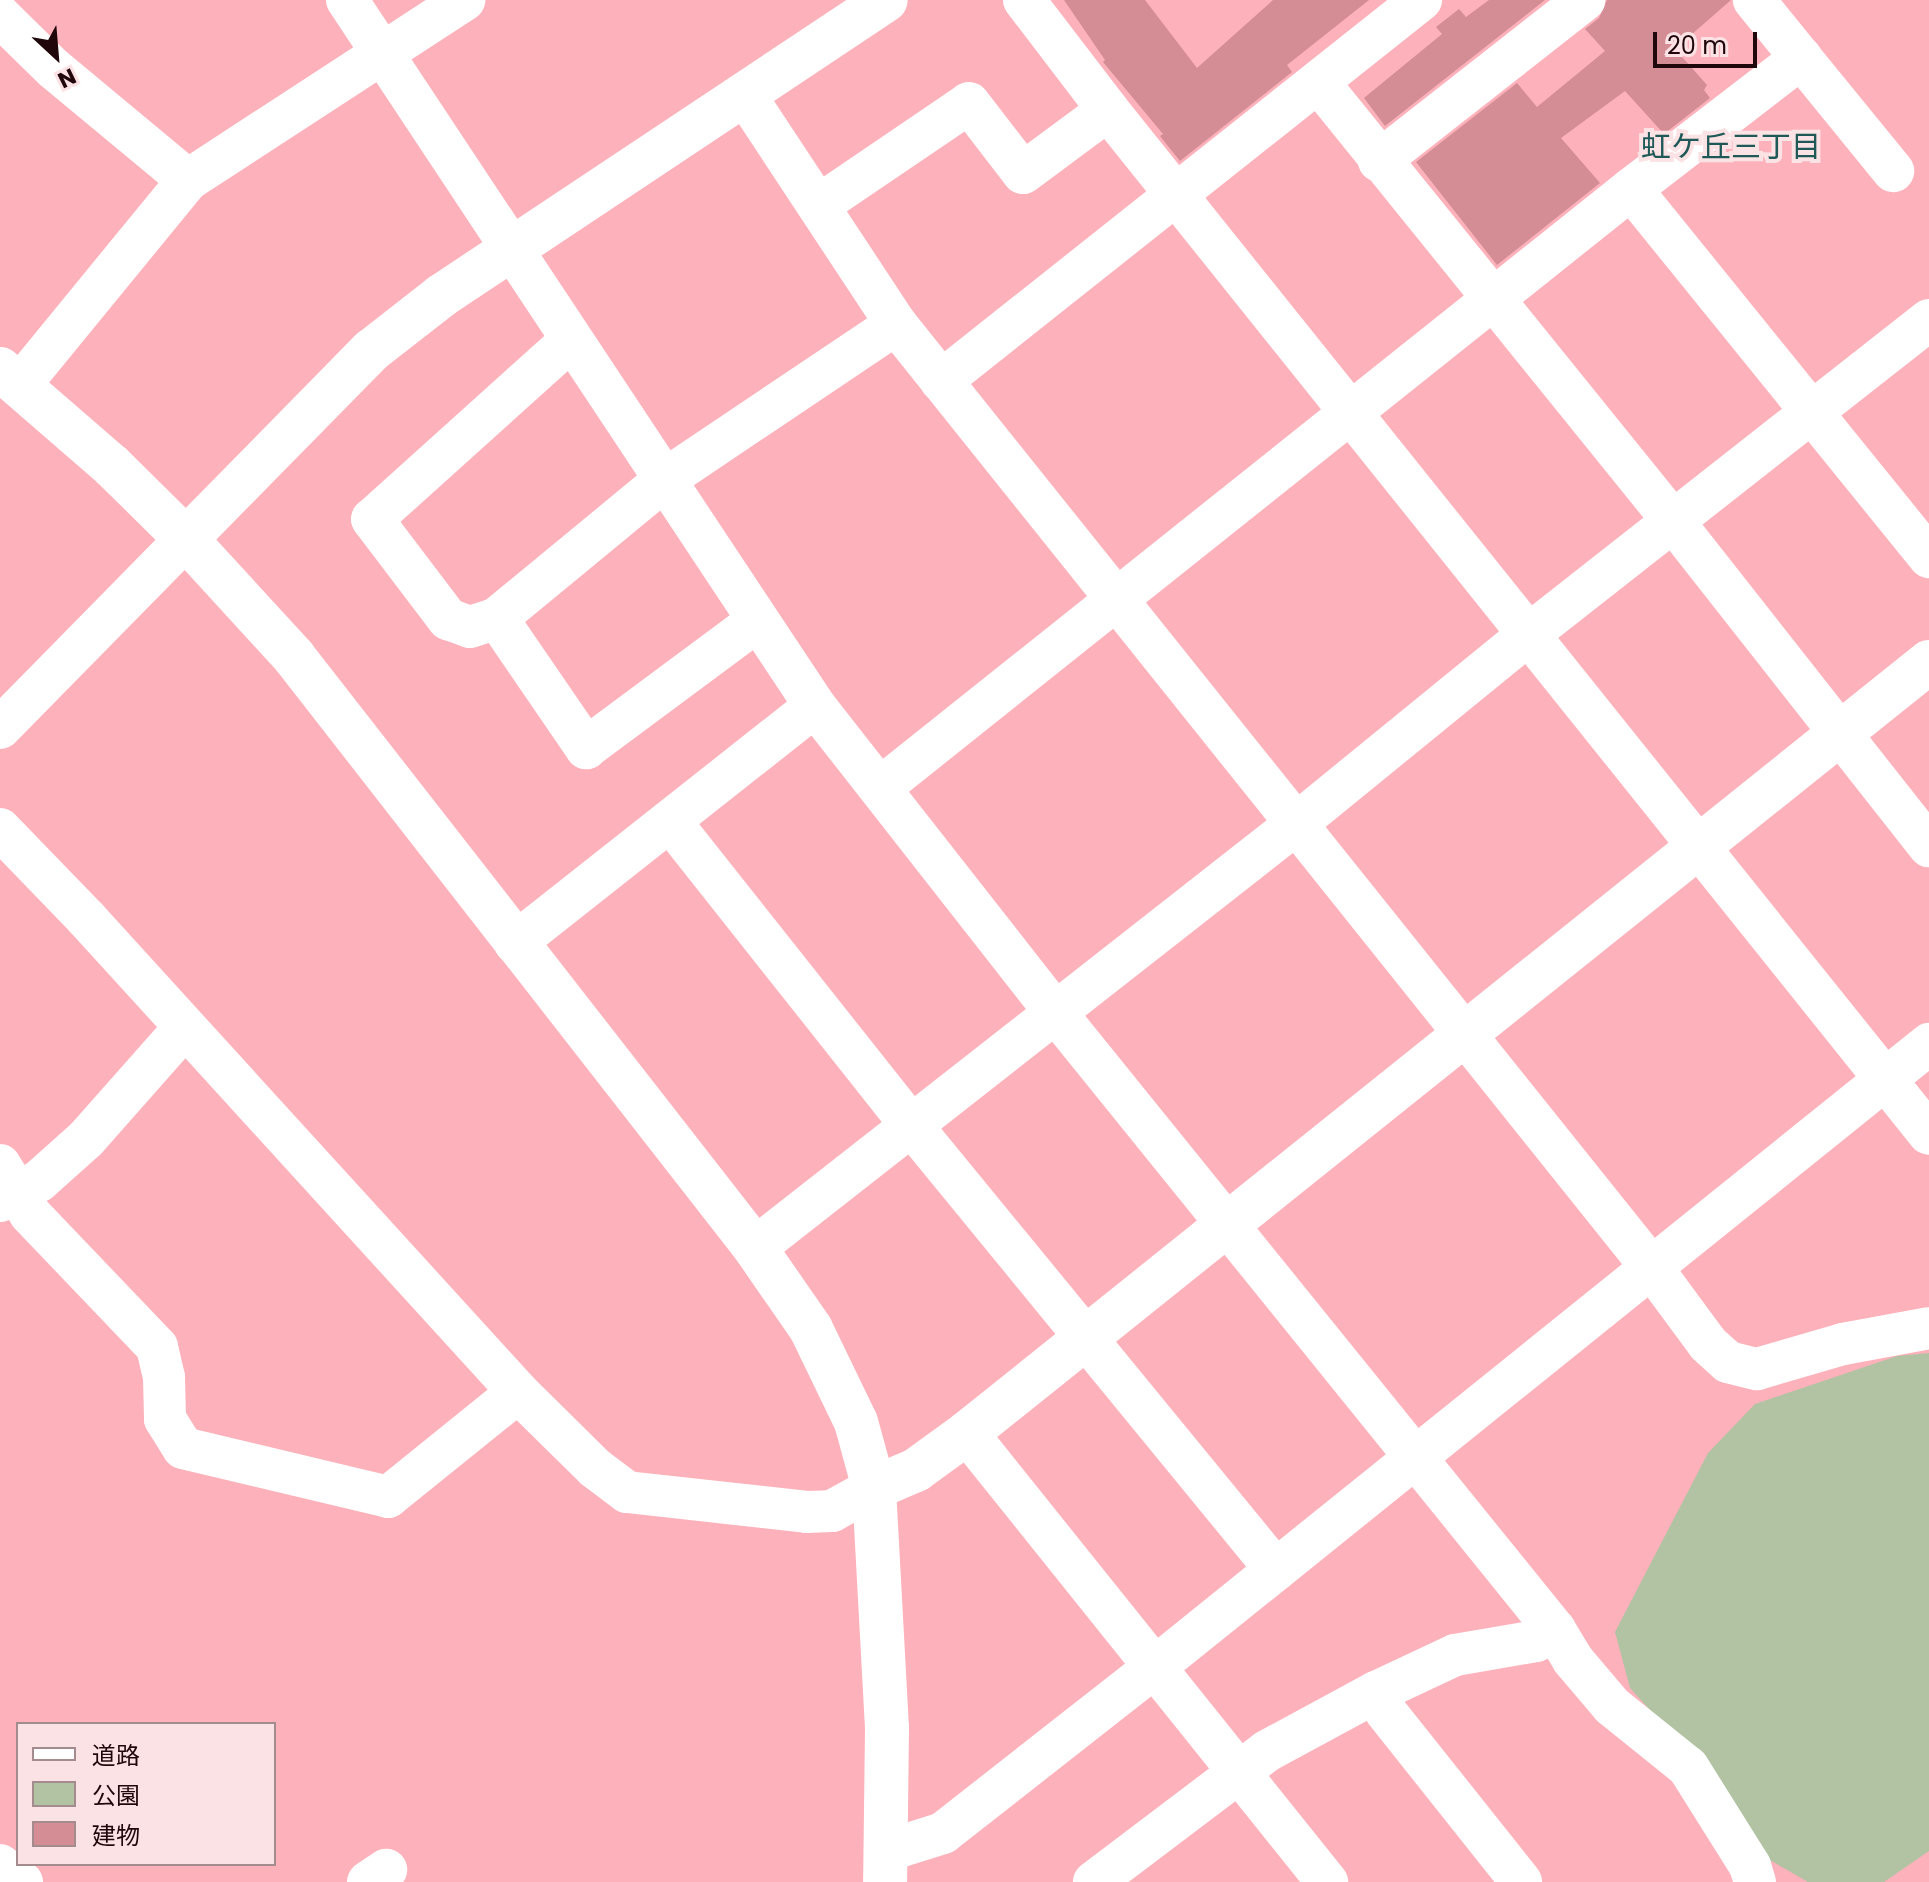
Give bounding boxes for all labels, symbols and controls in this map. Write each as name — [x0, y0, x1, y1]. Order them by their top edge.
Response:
north arrow — [16, 16, 96, 96]
scale bar — [1657, 16, 1761, 66]
text: 20 m — [1667, 29, 1727, 62]
text: N — [53, 60, 81, 96]
district label: 虹ケ丘三丁目 — [1641, 129, 1821, 165]
legend — [16, 1722, 276, 1866]
text: 道路 — [92, 1739, 140, 1772]
text: 公園 — [92, 1779, 140, 1812]
text: 建物 — [92, 1819, 140, 1852]

